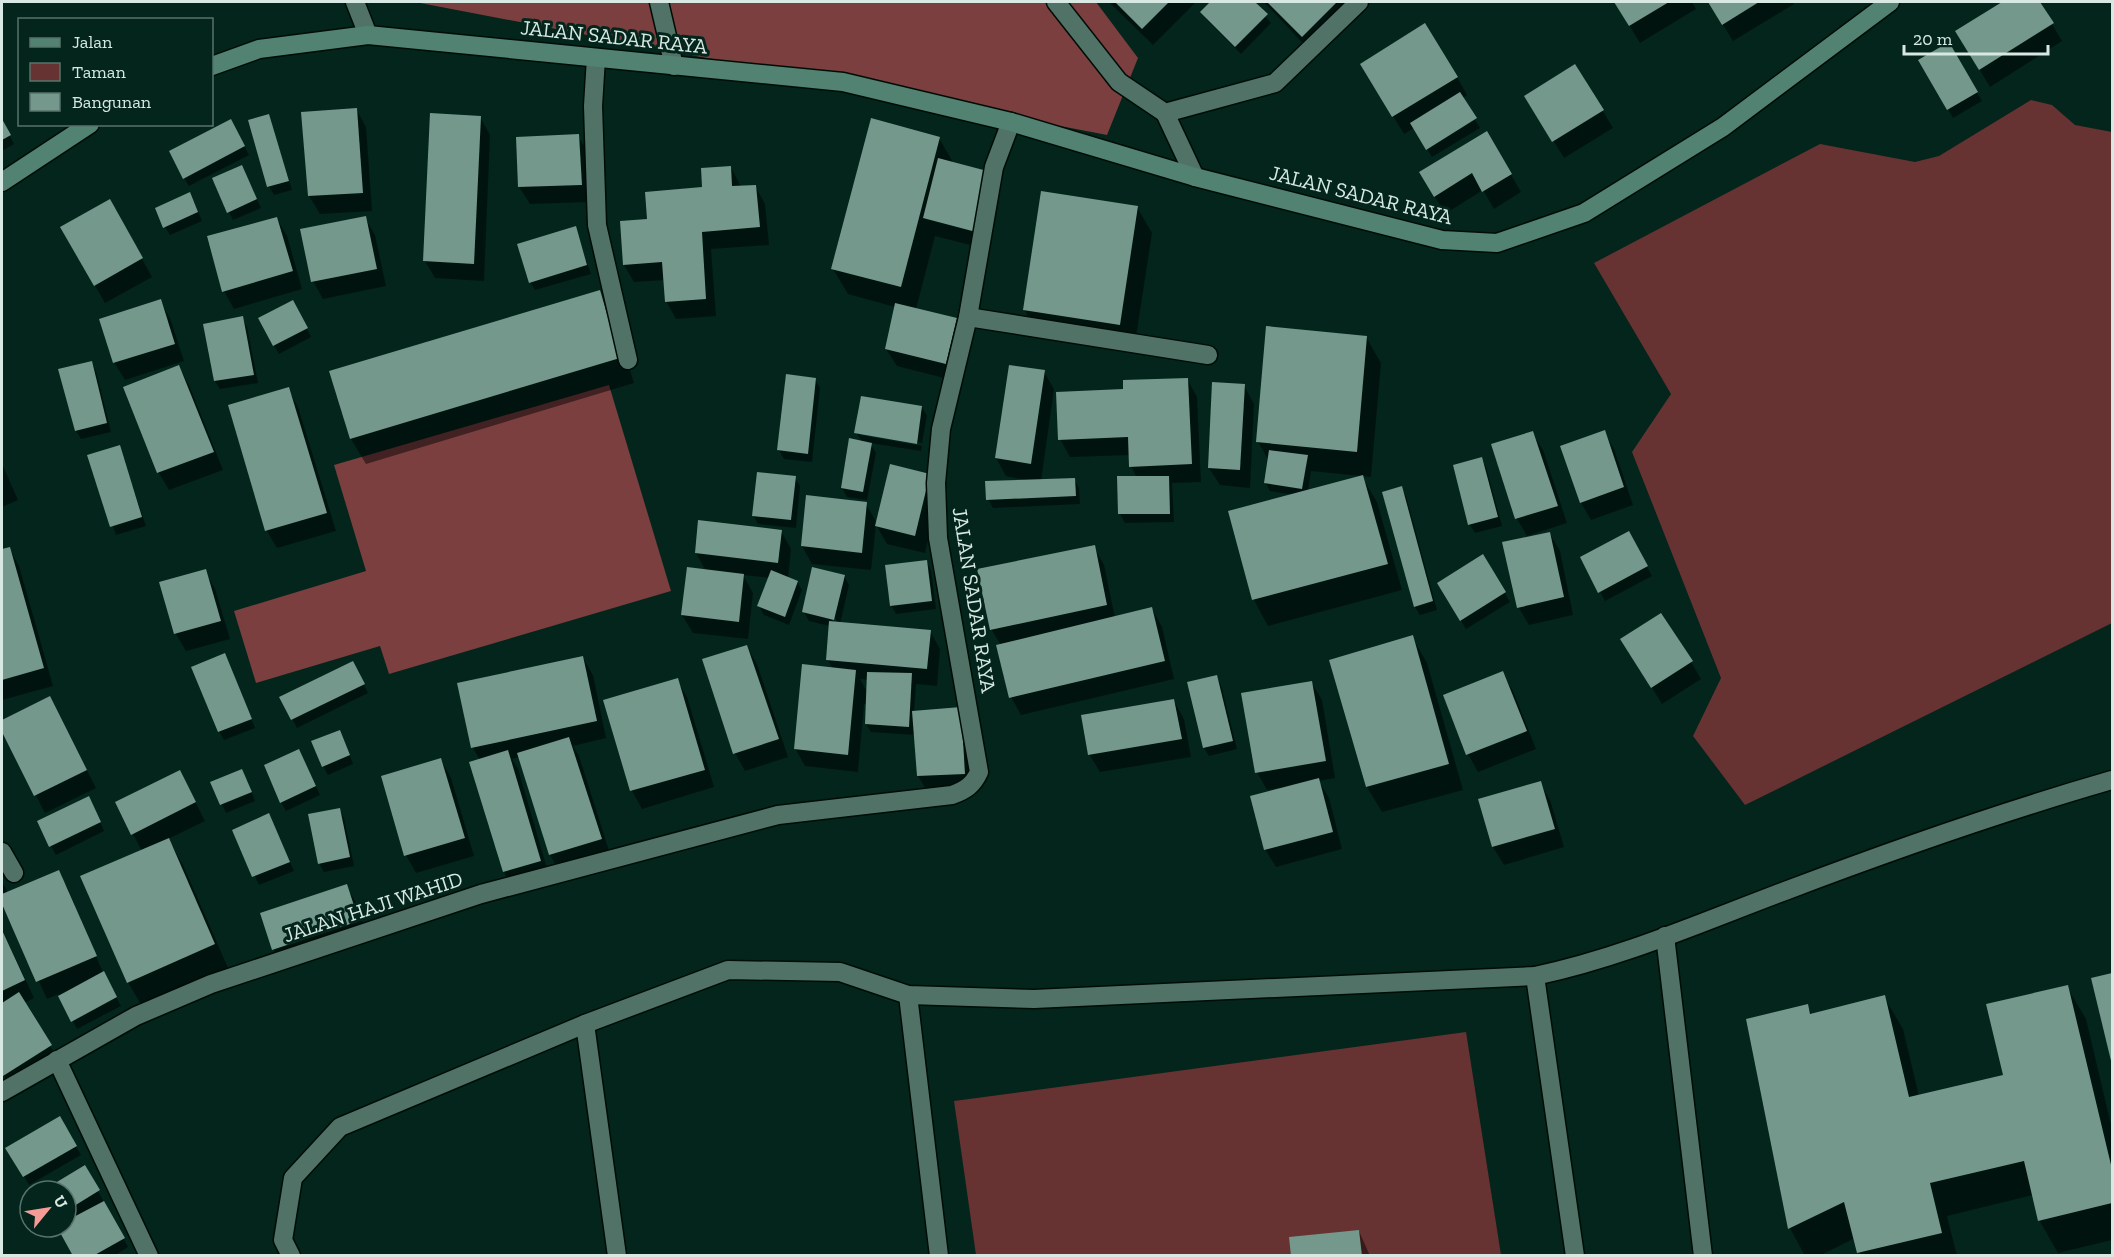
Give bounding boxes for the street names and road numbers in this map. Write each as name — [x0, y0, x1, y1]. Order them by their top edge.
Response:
street label: JALAN SADAR RAYA — [519, 14, 709, 59]
street label: JALAN SADAR RAYA — [1267, 160, 1456, 229]
street label: JALAN SADAR RAYA — [947, 505, 1002, 695]
street label: JALAN HAJI WAHID — [280, 866, 466, 947]

